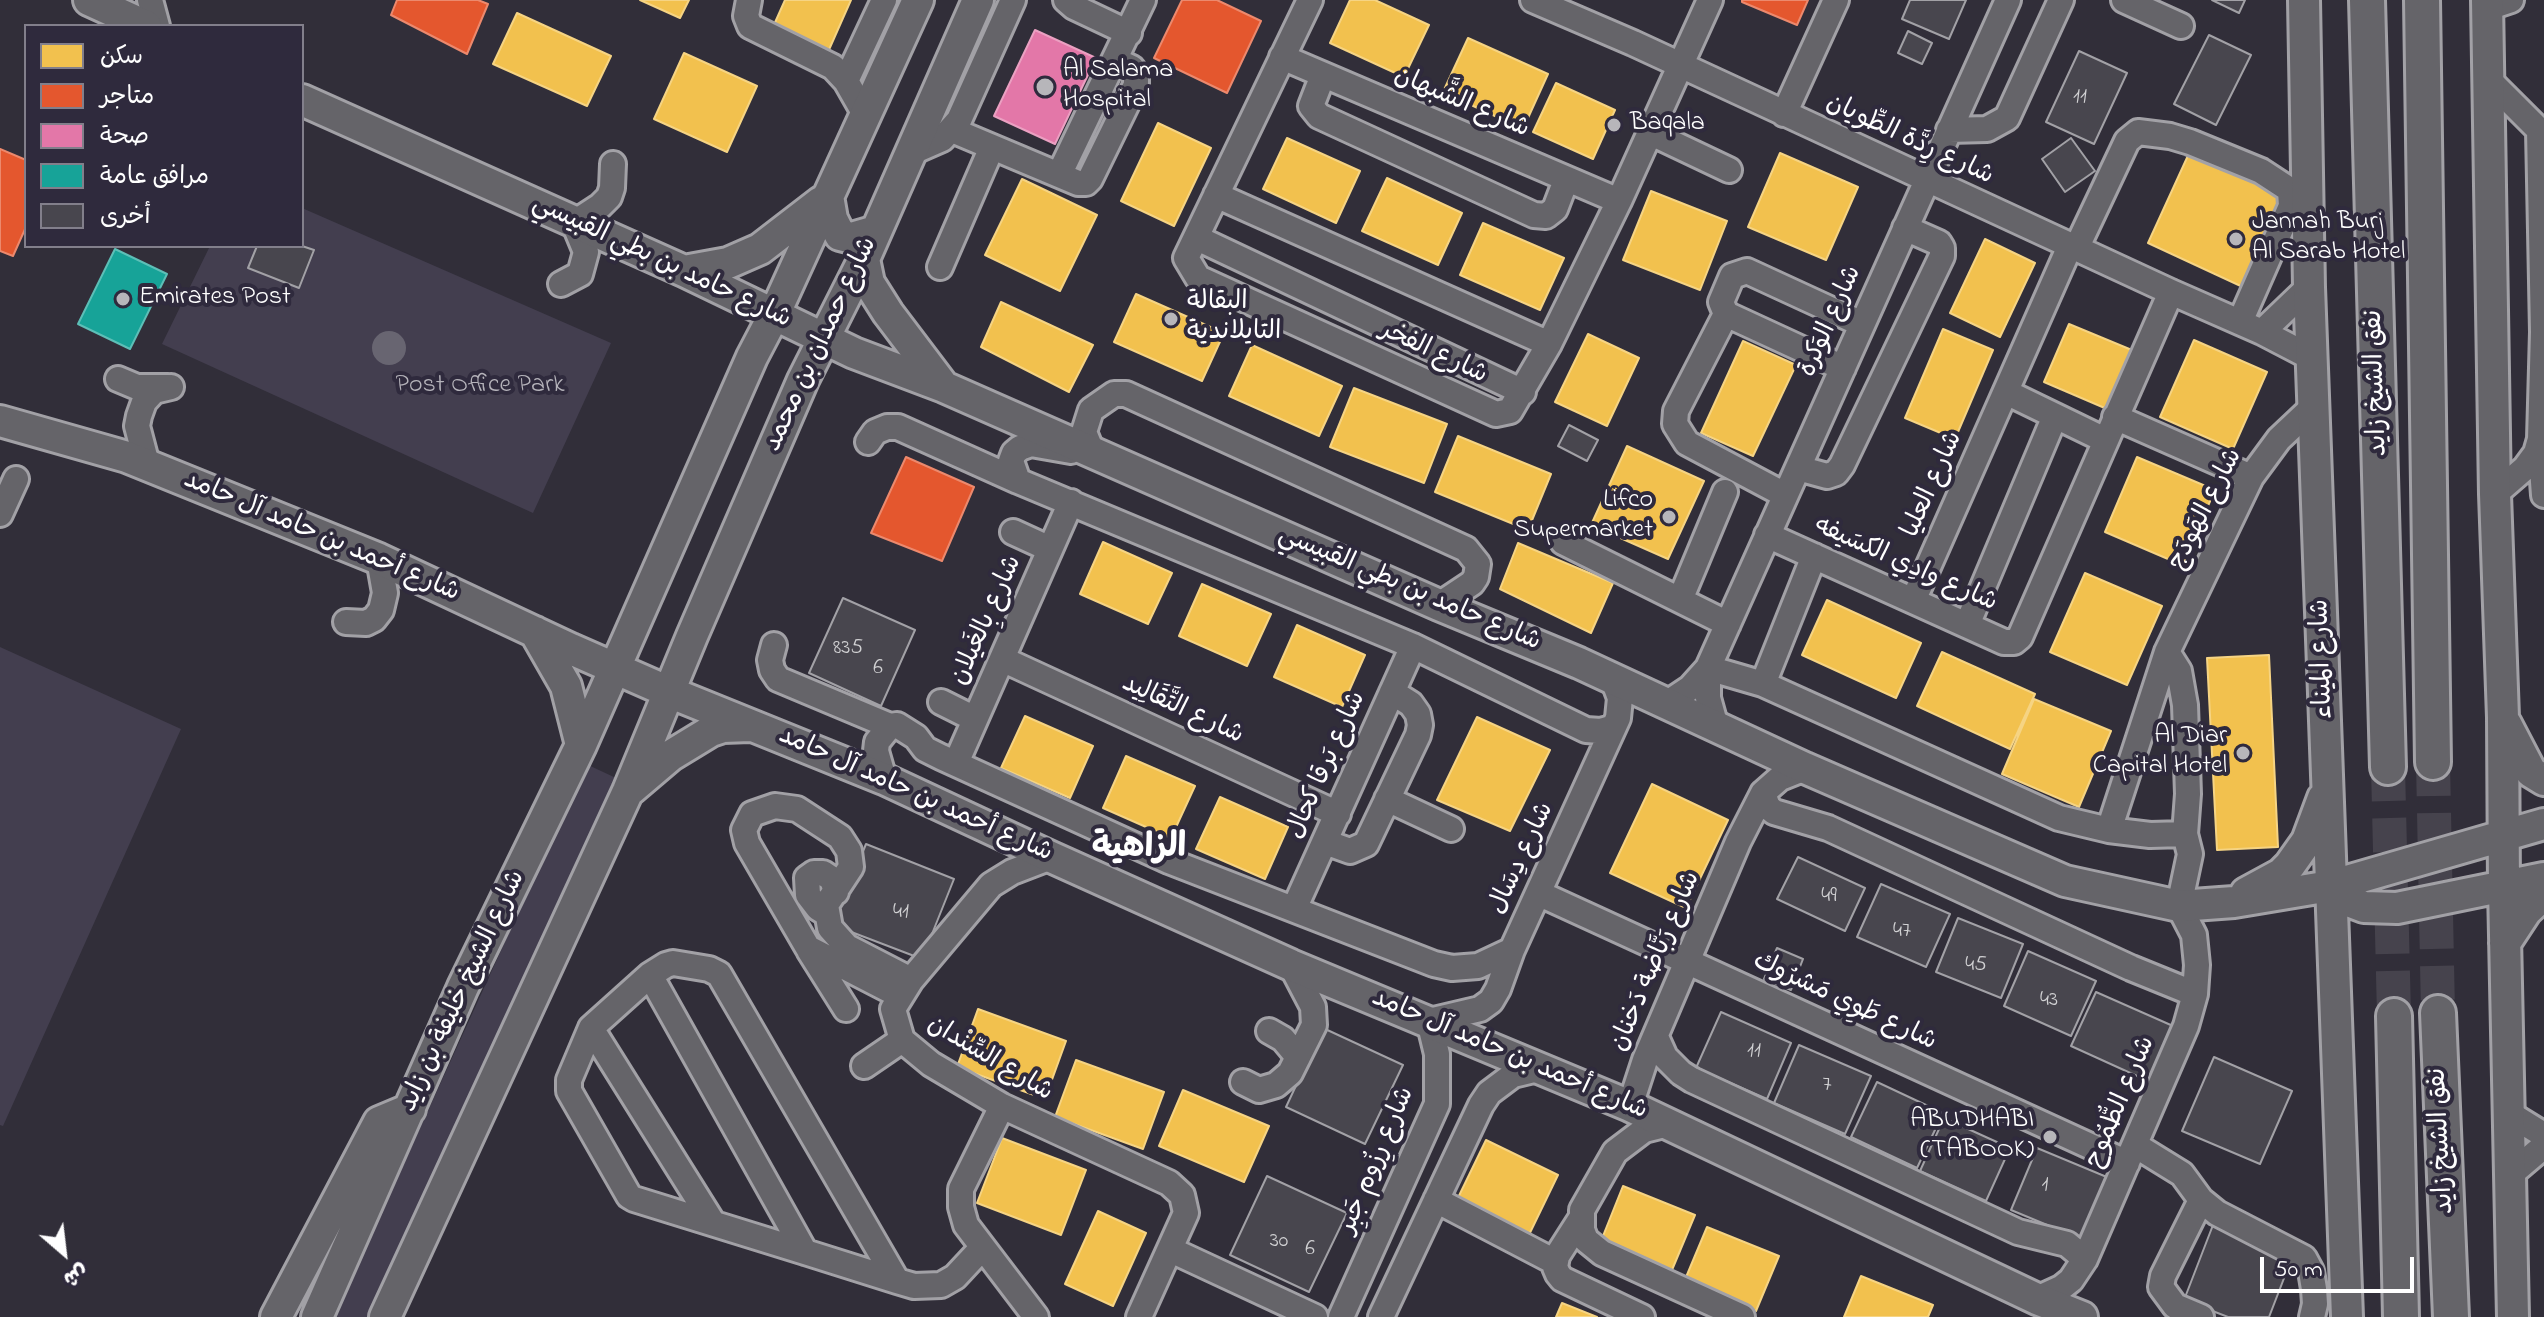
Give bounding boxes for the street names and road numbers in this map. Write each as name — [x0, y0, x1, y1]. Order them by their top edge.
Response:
street label: شارع الشَّبهان — [1388, 61, 1534, 147]
street label: شارع رِدَّة الطِّويان — [1820, 89, 1998, 193]
street label: شارع حامد بن بطي القبيسي — [527, 189, 795, 337]
street label: شارع حمدان بن محمد — [759, 233, 885, 457]
street label: شارع الوَكرة — [1794, 261, 1870, 383]
street label: نفق الشيخ زايد — [2360, 309, 2396, 457]
street label: شارع الفخر — [1374, 316, 1492, 392]
street label: شارع العليا — [1897, 427, 1971, 543]
street label: شارع الهَودَج — [2163, 444, 2251, 576]
street label: شارع أحمد بن حامد آل حامد — [178, 466, 464, 610]
street label: شارع وادِي الكسَيفه — [1809, 512, 2001, 620]
street label: شارع حامد بن بطي القبيسي — [1273, 521, 1545, 659]
street label: شارع بِالغَيلان — [946, 551, 1030, 691]
street label: شارع الميناء — [2306, 598, 2342, 720]
street label: شارع التَّقَالِيد — [1116, 669, 1248, 753]
street label: شارع بَرقا كحال — [1282, 687, 1374, 845]
street label: شارع أحمد بن حامد آل حامد — [773, 721, 1057, 871]
street label: شارع دِسَال — [1483, 798, 1563, 920]
street label: شارع الشيخ خليفة بن زايد — [394, 866, 534, 1118]
street label: شارع رَبَّاضة دَخنان — [1605, 867, 1709, 1057]
street label: شارع طَوِي مَشرُوك — [1747, 947, 1941, 1059]
street label: شارع أحمد بن حامد آل حامد — [1366, 984, 1652, 1128]
street label: شارع السِّنْدان — [920, 1010, 1058, 1110]
street label: شارع الطُّمُوح — [2080, 1032, 2164, 1174]
street label: نفق الشيخ زايد — [2424, 1067, 2462, 1215]
street label: شارع رِزُوم جَبِر — [1333, 1083, 1423, 1239]

